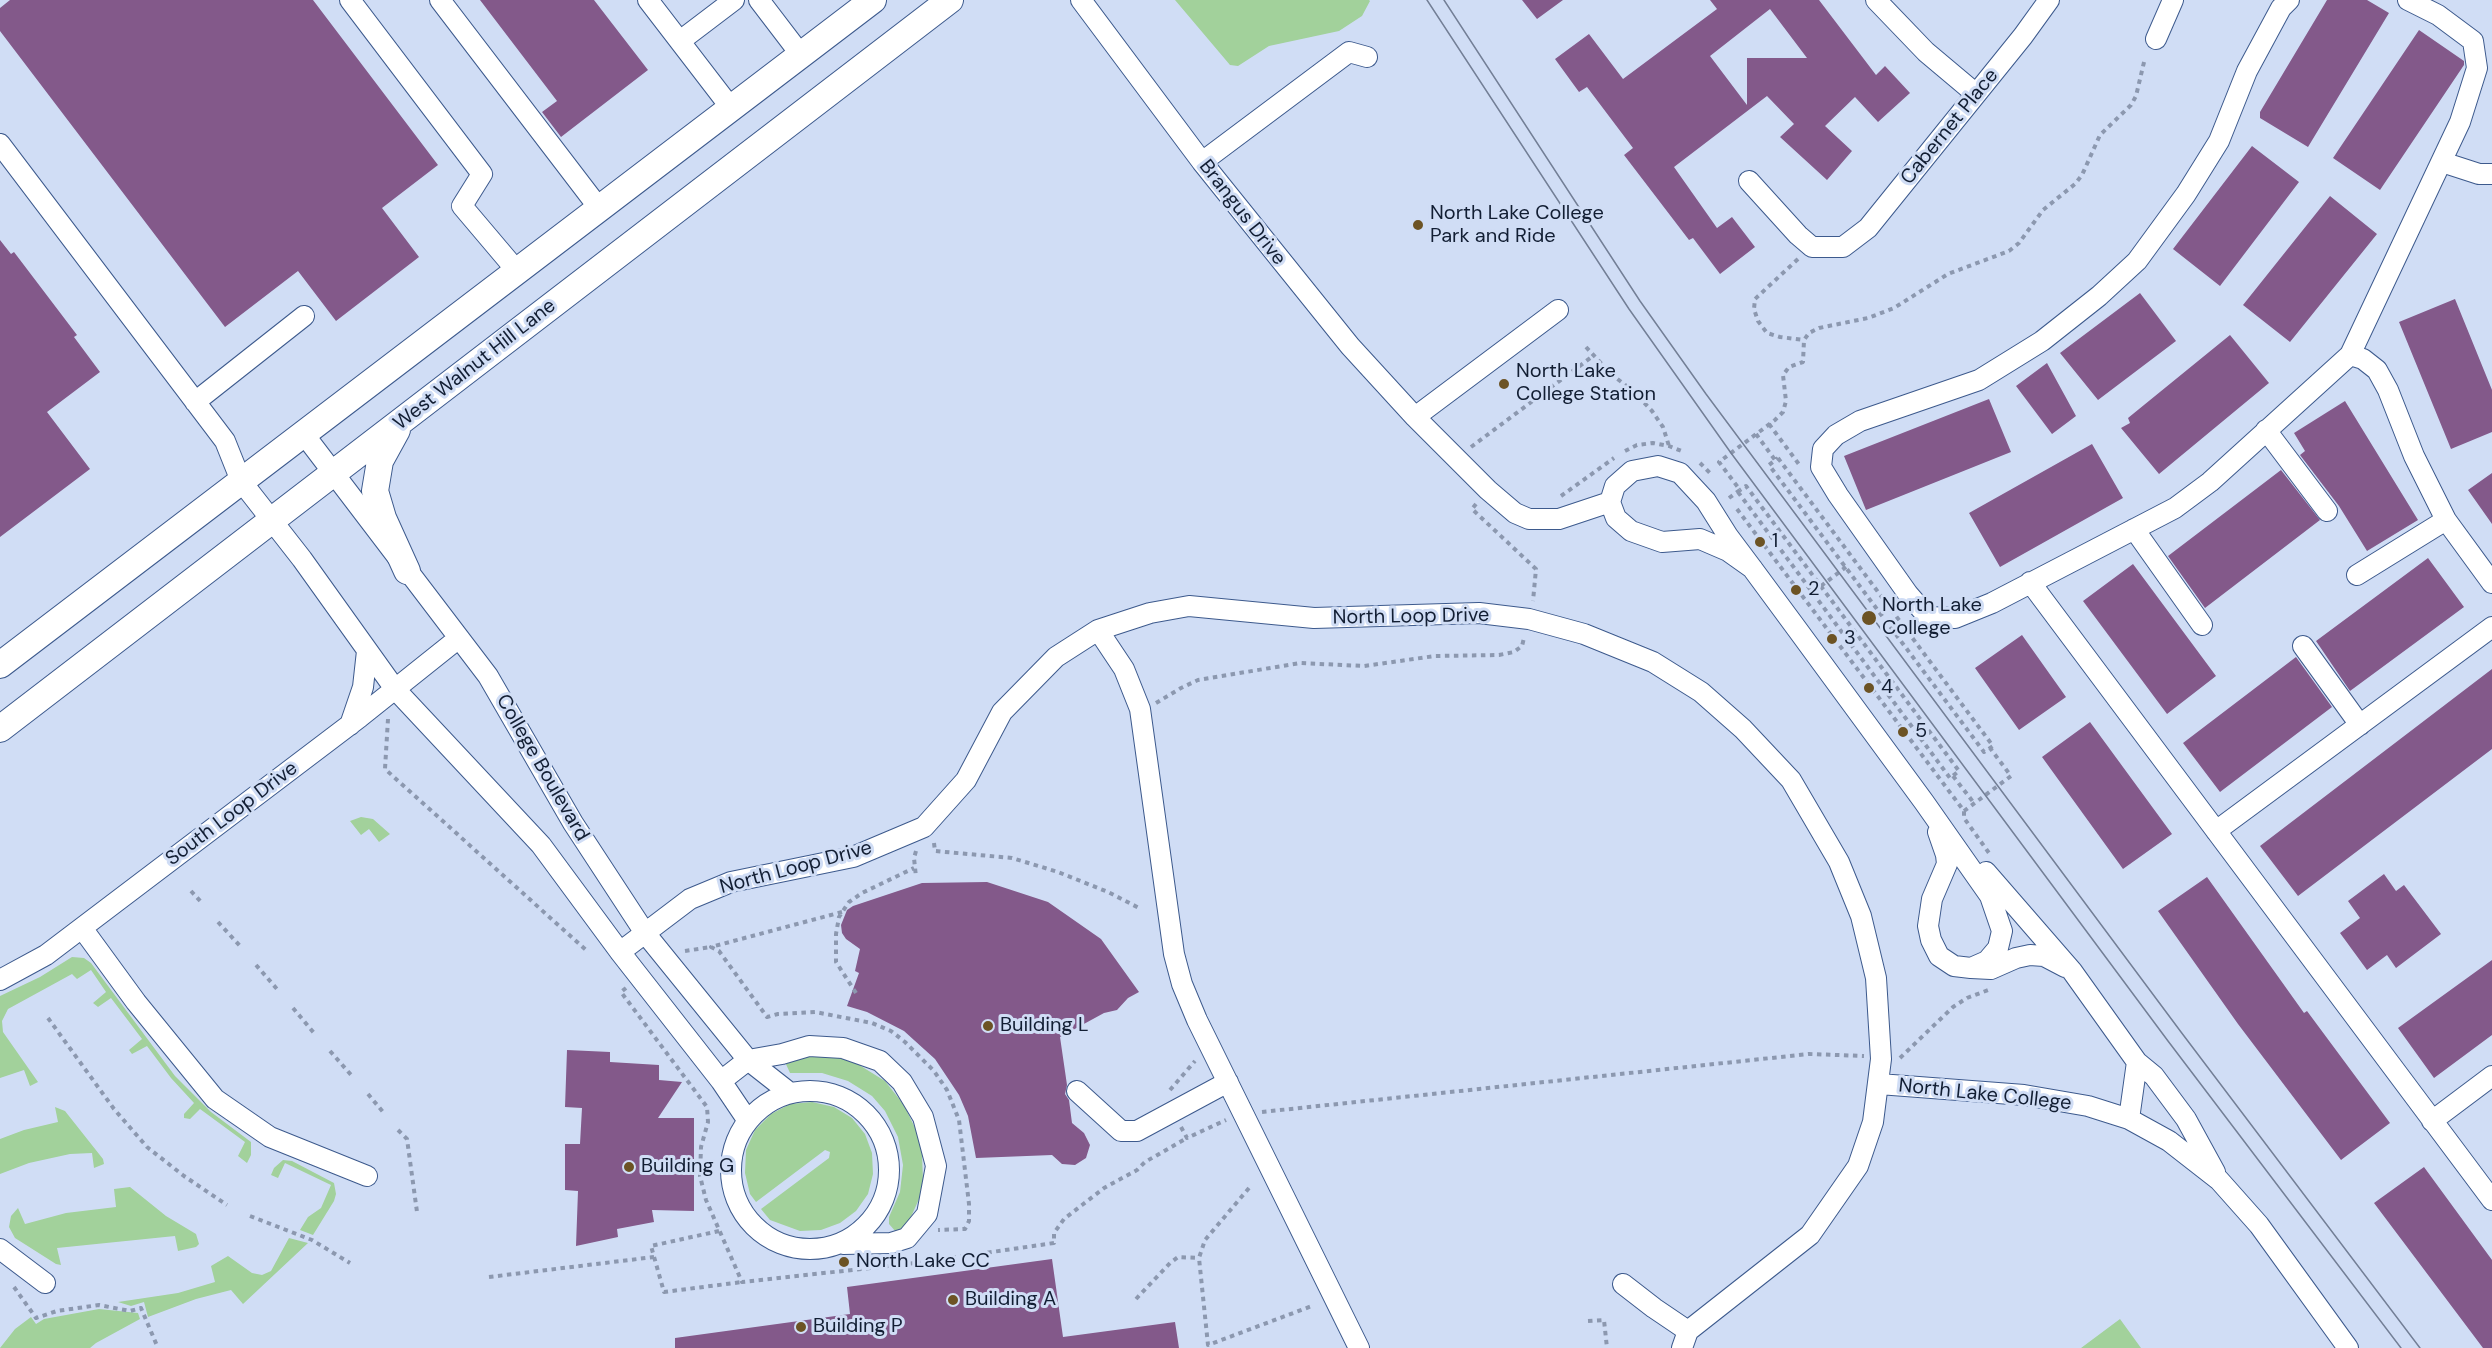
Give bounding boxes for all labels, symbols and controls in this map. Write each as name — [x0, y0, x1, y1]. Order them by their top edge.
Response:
street label: Cabernet Place — [1896, 64, 2004, 190]
street label: Brangus Drive — [1193, 156, 1291, 270]
place label: North Lake College Park and Ride — [1430, 202, 1604, 249]
marker: North Lake College Park and Ride — [1411, 218, 1425, 232]
street label: West Walnut Hill Lane — [389, 294, 561, 436]
place label: North Lake College Station — [1516, 360, 1656, 407]
marker: North Lake College Station — [1497, 377, 1511, 391]
place label: 1 — [1772, 530, 1778, 554]
marker: 1 — [1753, 535, 1767, 549]
place label: 2 — [1808, 578, 1820, 602]
marker: 2 — [1789, 583, 1803, 597]
place label: North Lake College — [1882, 594, 1982, 641]
street label: North Loop Drive — [1332, 604, 1490, 630]
marker: North Lake College — [1860, 609, 1878, 627]
place label: 3 — [1844, 627, 1856, 651]
marker: 3 — [1825, 632, 1839, 646]
place label: 4 — [1881, 676, 1893, 700]
marker: 4 — [1862, 681, 1876, 695]
street label: College Boulevard — [490, 690, 594, 846]
place label: 5 — [1915, 720, 1927, 744]
marker: 5 — [1896, 725, 1910, 739]
street label: South Loop Drive — [161, 757, 303, 871]
street label: North Loop Drive — [717, 836, 875, 900]
place label: Building L — [1000, 1014, 1089, 1038]
marker: Building L — [981, 1019, 995, 1033]
street label: North Lake College — [1897, 1074, 2073, 1116]
place label: Building G — [641, 1155, 734, 1179]
marker: Building G — [622, 1160, 636, 1174]
place label: North Lake CC — [856, 1250, 990, 1274]
marker: North Lake CC — [837, 1255, 851, 1269]
place label: Building A — [965, 1288, 1056, 1312]
marker: Building A — [946, 1293, 960, 1307]
place label: Building P — [813, 1315, 903, 1339]
marker: Building P — [794, 1320, 808, 1334]

